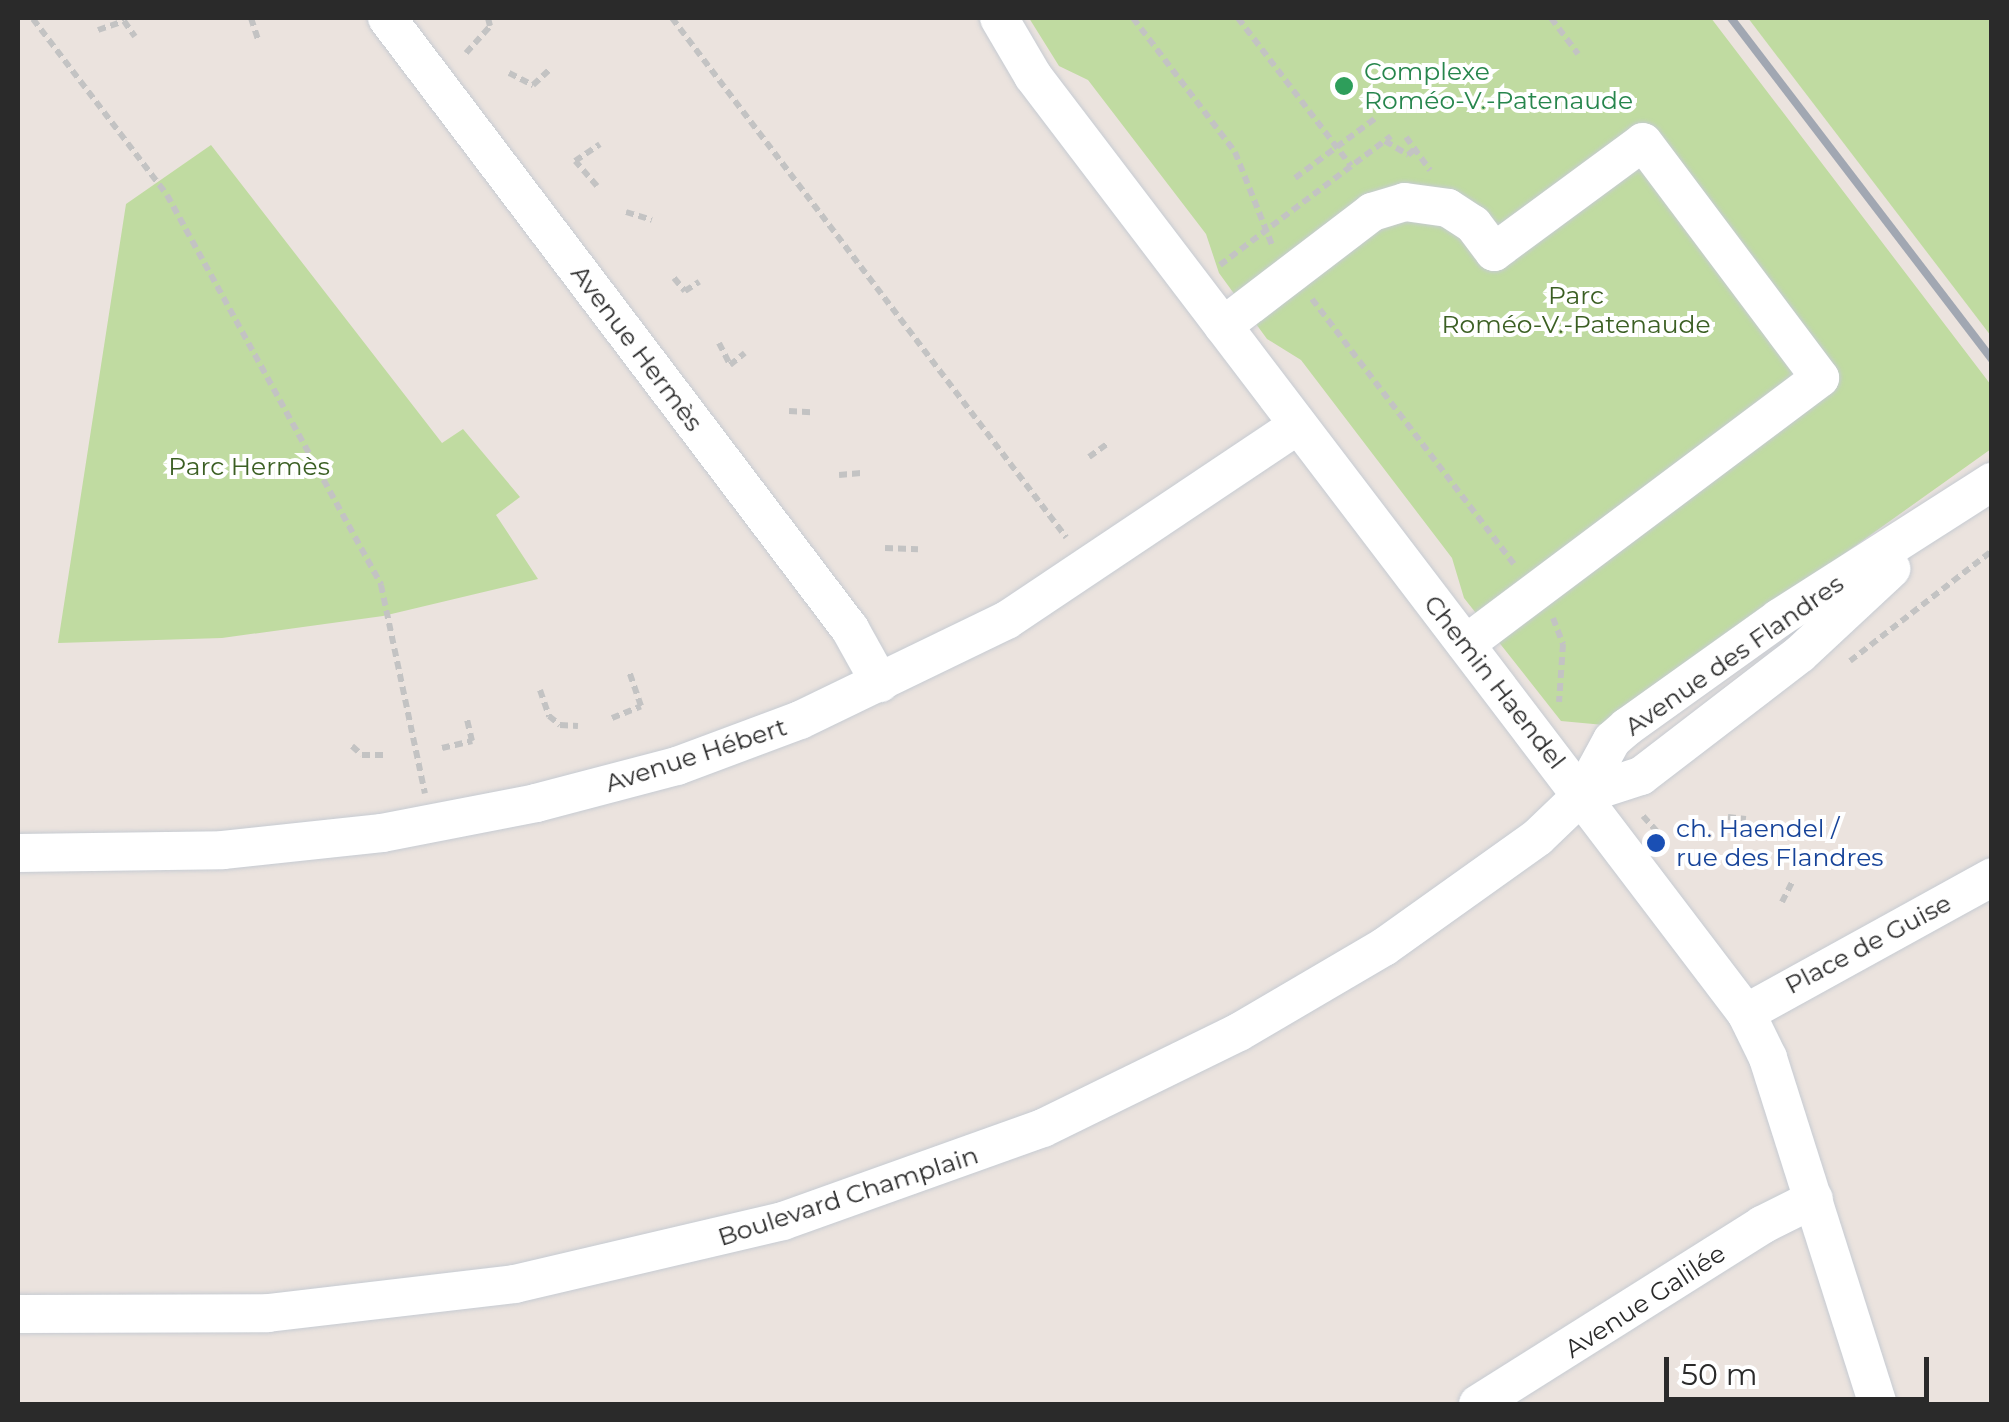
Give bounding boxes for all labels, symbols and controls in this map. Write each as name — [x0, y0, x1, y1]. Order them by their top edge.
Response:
place label: Complexe Roméo-V.-Patenaude — [1364, 57, 1633, 116]
marker: Complexe Roméo-V.-Patenaude — [1333, 75, 1355, 97]
street label: Avenue Hermès — [565, 259, 709, 437]
park label: Parc Roméo-V.-Patenaude — [1441, 281, 1711, 340]
park label: Parc Hermès — [168, 451, 330, 481]
street label: Avenue des Flandres — [1619, 568, 1849, 742]
street label: Chemin Haendel — [1418, 589, 1572, 775]
street label: Avenue Hébert — [602, 712, 790, 798]
place label: ch. Haendel / rue des Flandres — [1676, 814, 1883, 873]
marker: ch. Haendel / rue des Flandres — [1645, 832, 1667, 854]
street label: Place de Guise — [1780, 888, 1956, 1000]
street label: Boulevard Champlain — [714, 1140, 982, 1252]
street label: Avenue Galilée — [1559, 1238, 1731, 1364]
scale bar — [1669, 1337, 1934, 1399]
text: 50 m — [1681, 1356, 1758, 1393]

